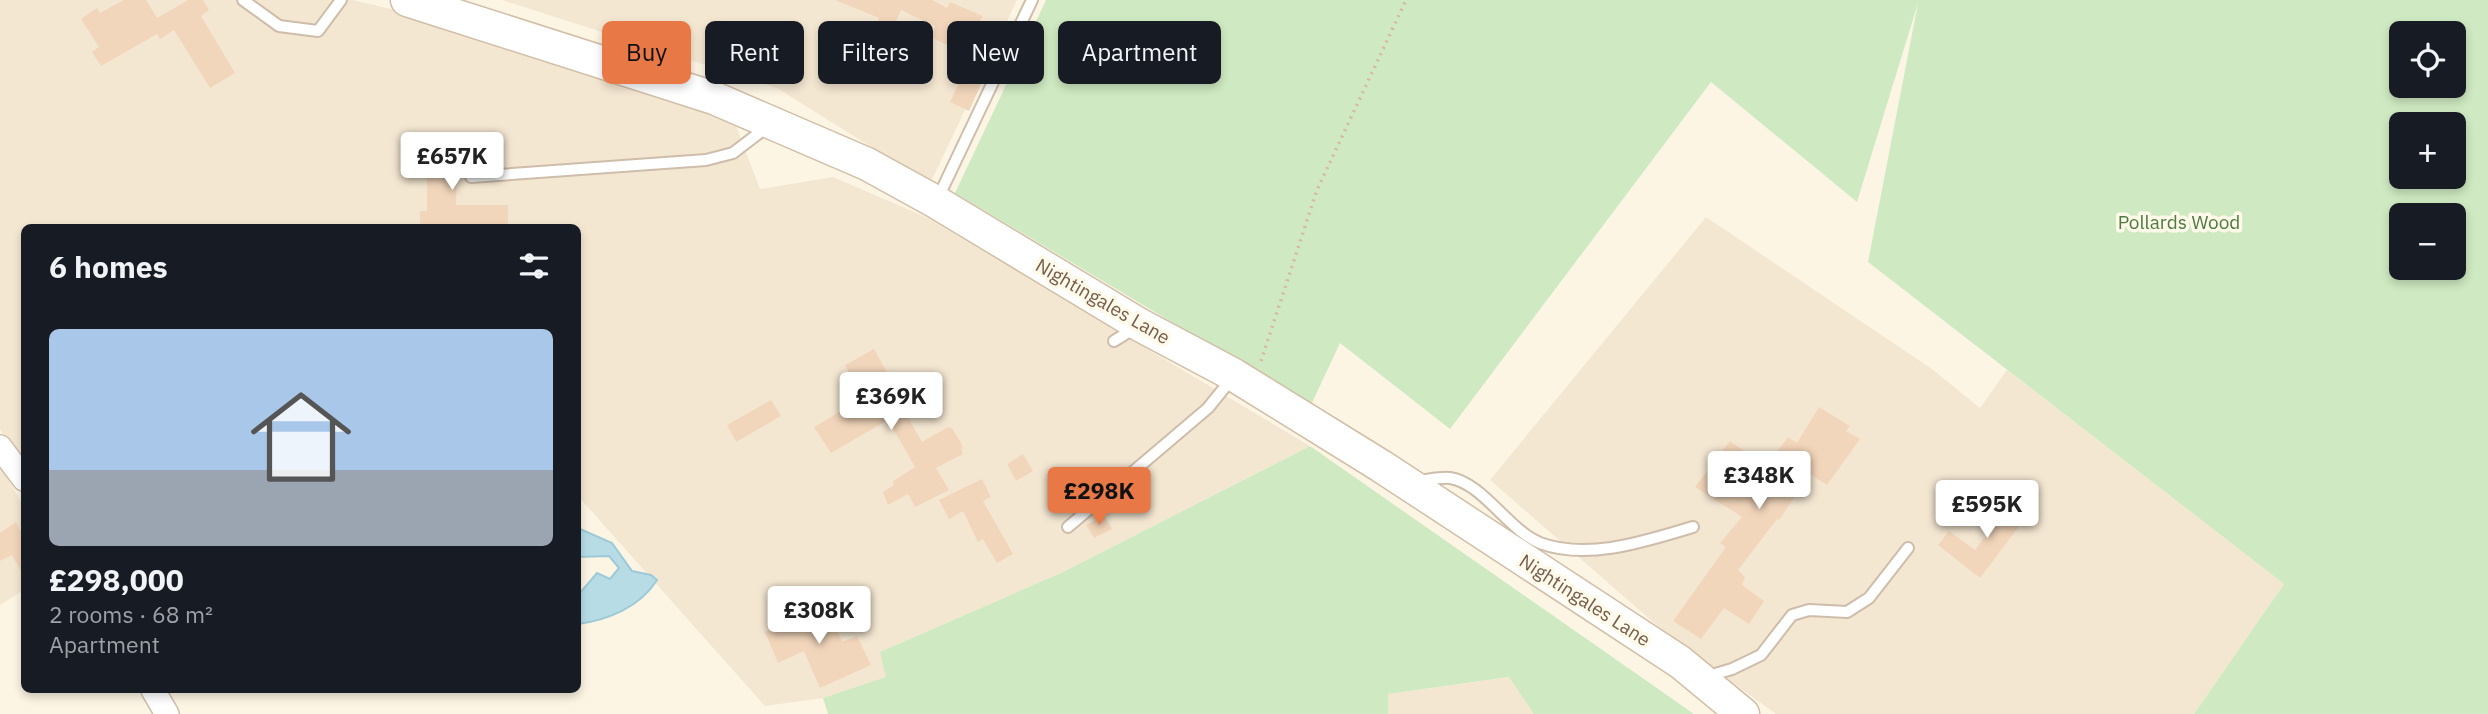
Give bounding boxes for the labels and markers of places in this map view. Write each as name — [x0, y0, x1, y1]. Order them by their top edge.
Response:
pin: £657K — [403, 132, 501, 192]
pin: £369K — [842, 372, 940, 432]
pin: £348K — [1710, 452, 1808, 511]
pin: £298K — [1050, 468, 1148, 527]
pin: £595K — [1938, 480, 2036, 540]
pin: £308K — [770, 586, 868, 646]

